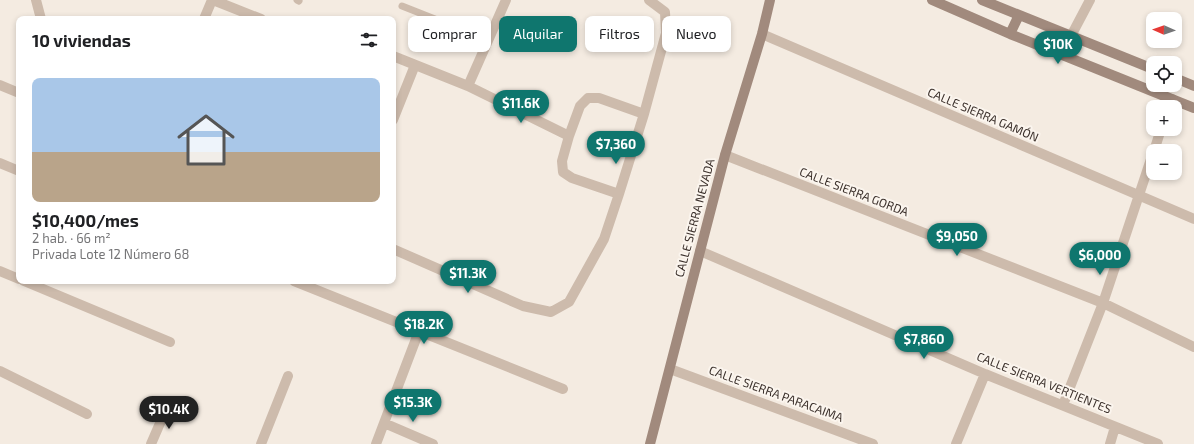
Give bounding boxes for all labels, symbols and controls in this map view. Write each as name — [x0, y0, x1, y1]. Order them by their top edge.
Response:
north arrow — [1146, 12, 1182, 48]
map controls — [1146, 12, 1182, 180]
chip: Comprar — [408, 16, 491, 52]
chip: Alquilar — [499, 16, 577, 52]
chip: Filtros — [585, 16, 654, 52]
chip: Nuevo — [662, 16, 731, 52]
icon: filters — [358, 29, 380, 51]
text: 10 viviendas — [32, 30, 131, 50]
pin: $10K — [1034, 31, 1082, 65]
text: $10K — [1043, 36, 1073, 52]
button: locate — [1146, 56, 1182, 92]
street label: CALLE SIERRA GAMÓN — [926, 84, 1041, 144]
pin: $11.6K — [488, 90, 554, 124]
text: $11.6K — [502, 95, 540, 111]
button: + — [1146, 100, 1182, 136]
icon: home — [170, 104, 242, 176]
pin: $7,360 — [583, 131, 649, 165]
text: $7,360 — [596, 136, 636, 152]
button: − — [1146, 144, 1182, 180]
street label: CALLE SIERRA NEVADA — [671, 156, 717, 279]
street label: CALLE SIERRA GORDA — [798, 164, 911, 219]
text: $10,400/mes — [32, 210, 139, 230]
pin: $9,050 — [924, 223, 990, 257]
text: $9,050 — [936, 228, 978, 244]
text: 2 hab. · 66 m² — [32, 230, 111, 246]
pin: $6,000 — [1067, 242, 1133, 276]
text: Privada Lote 12 Número 68 — [32, 246, 189, 262]
text: $6,000 — [1079, 247, 1121, 263]
pin: $11.3K — [435, 260, 501, 294]
text: $11.3K — [449, 265, 487, 281]
pin: $18.2K — [391, 311, 457, 345]
text: $18.2K — [404, 316, 444, 332]
pin: $7,860 — [891, 326, 957, 360]
text: $7,860 — [904, 331, 944, 347]
street label: CALLE SIERRA VERTIENTES — [975, 349, 1114, 416]
street label: CALLE SIERRA PARACAIMA — [707, 362, 846, 424]
pin: $15.3K — [380, 389, 446, 423]
text: $15.3K — [393, 394, 433, 410]
pin: $10.4K — [136, 396, 202, 430]
text: $10.4K — [149, 401, 190, 417]

